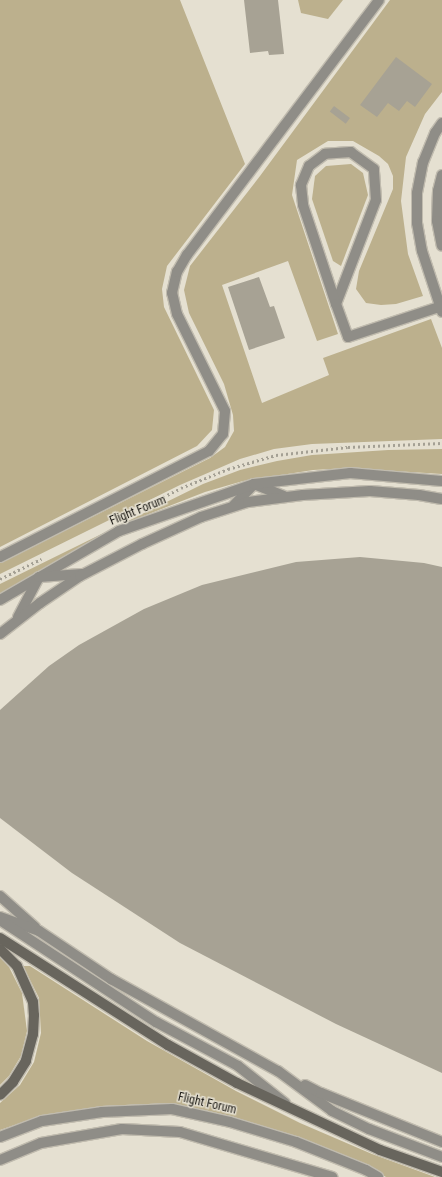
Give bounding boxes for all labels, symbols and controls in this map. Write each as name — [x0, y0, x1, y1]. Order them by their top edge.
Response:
street label: Flight Forum — [108, 493, 168, 529]
street label: Flight Forum — [176, 1090, 238, 1118]

